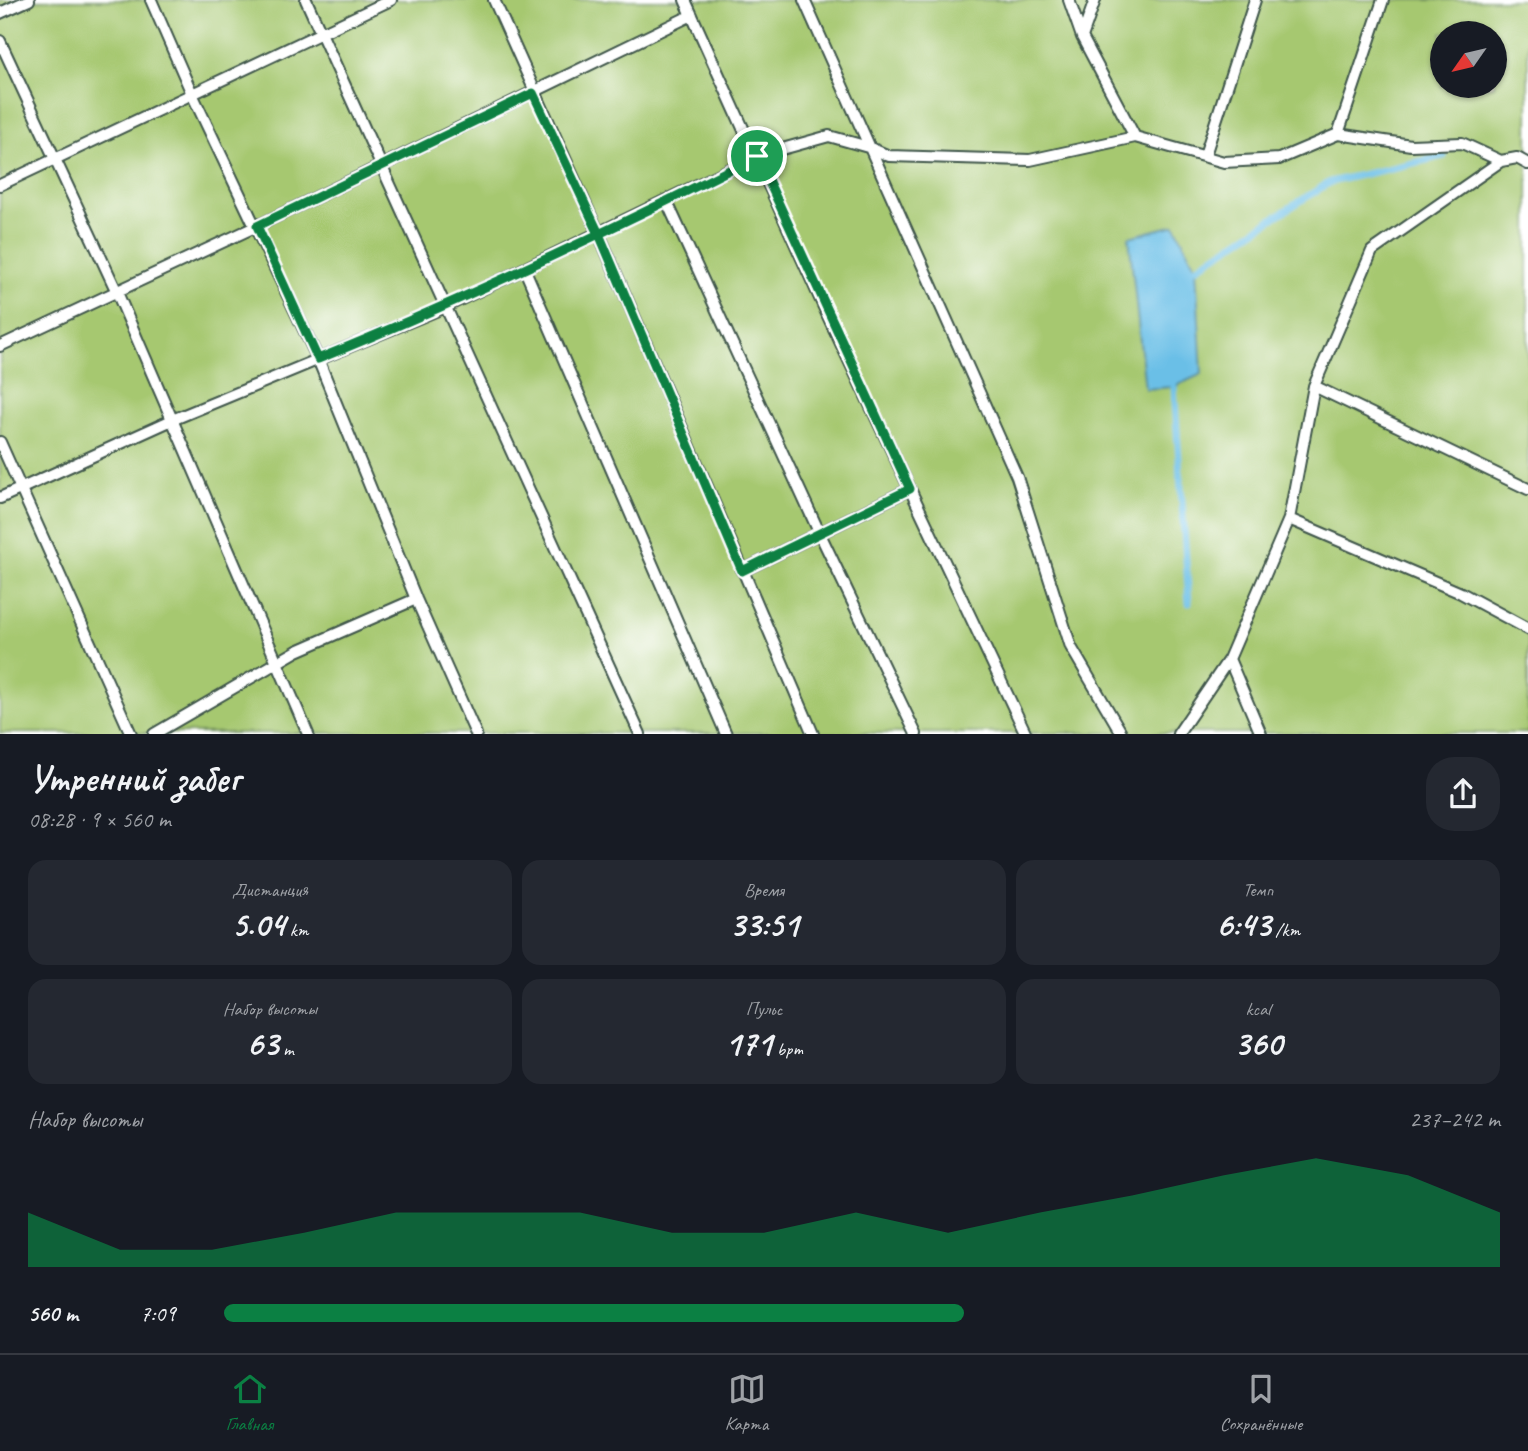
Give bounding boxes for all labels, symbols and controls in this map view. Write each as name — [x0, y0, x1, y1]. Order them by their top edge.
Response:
north arrow — [1430, 21, 1507, 98]
map controls — [1430, 21, 1507, 98]
pin — [727, 126, 787, 186]
icon: arrive — [738, 137, 776, 175]
text: Утренний забег — [28, 755, 240, 802]
button: share — [1426, 757, 1500, 831]
text: 08:28 · 9 × 560 m — [28, 805, 171, 834]
text: Дистанция — [232, 878, 308, 902]
text: Время — [744, 878, 784, 902]
text: Темп — [1243, 878, 1273, 902]
text: 5.04 — [232, 902, 285, 947]
text: 33:51 — [729, 902, 799, 947]
text: 6:43 — [1216, 902, 1271, 947]
text: km — [285, 918, 308, 942]
text: /km — [1271, 918, 1300, 942]
text: Набор высоты — [223, 997, 317, 1021]
text: Пульс — [746, 997, 782, 1021]
text: kcal — [1245, 997, 1271, 1021]
text: 63 — [246, 1021, 279, 1066]
text: 171 — [725, 1021, 772, 1066]
text: 360 — [1234, 1021, 1282, 1066]
text: m — [279, 1037, 294, 1061]
text: bpm — [772, 1037, 803, 1061]
text: Набор высоты — [28, 1105, 142, 1134]
text: 237–242 m — [1409, 1105, 1500, 1134]
text: 560 m — [28, 1299, 78, 1328]
text: 7:09 — [140, 1299, 176, 1328]
tab: Главная — [226, 1370, 273, 1436]
tab: Карта — [725, 1370, 768, 1436]
tab: Сохранённые — [1220, 1370, 1302, 1436]

